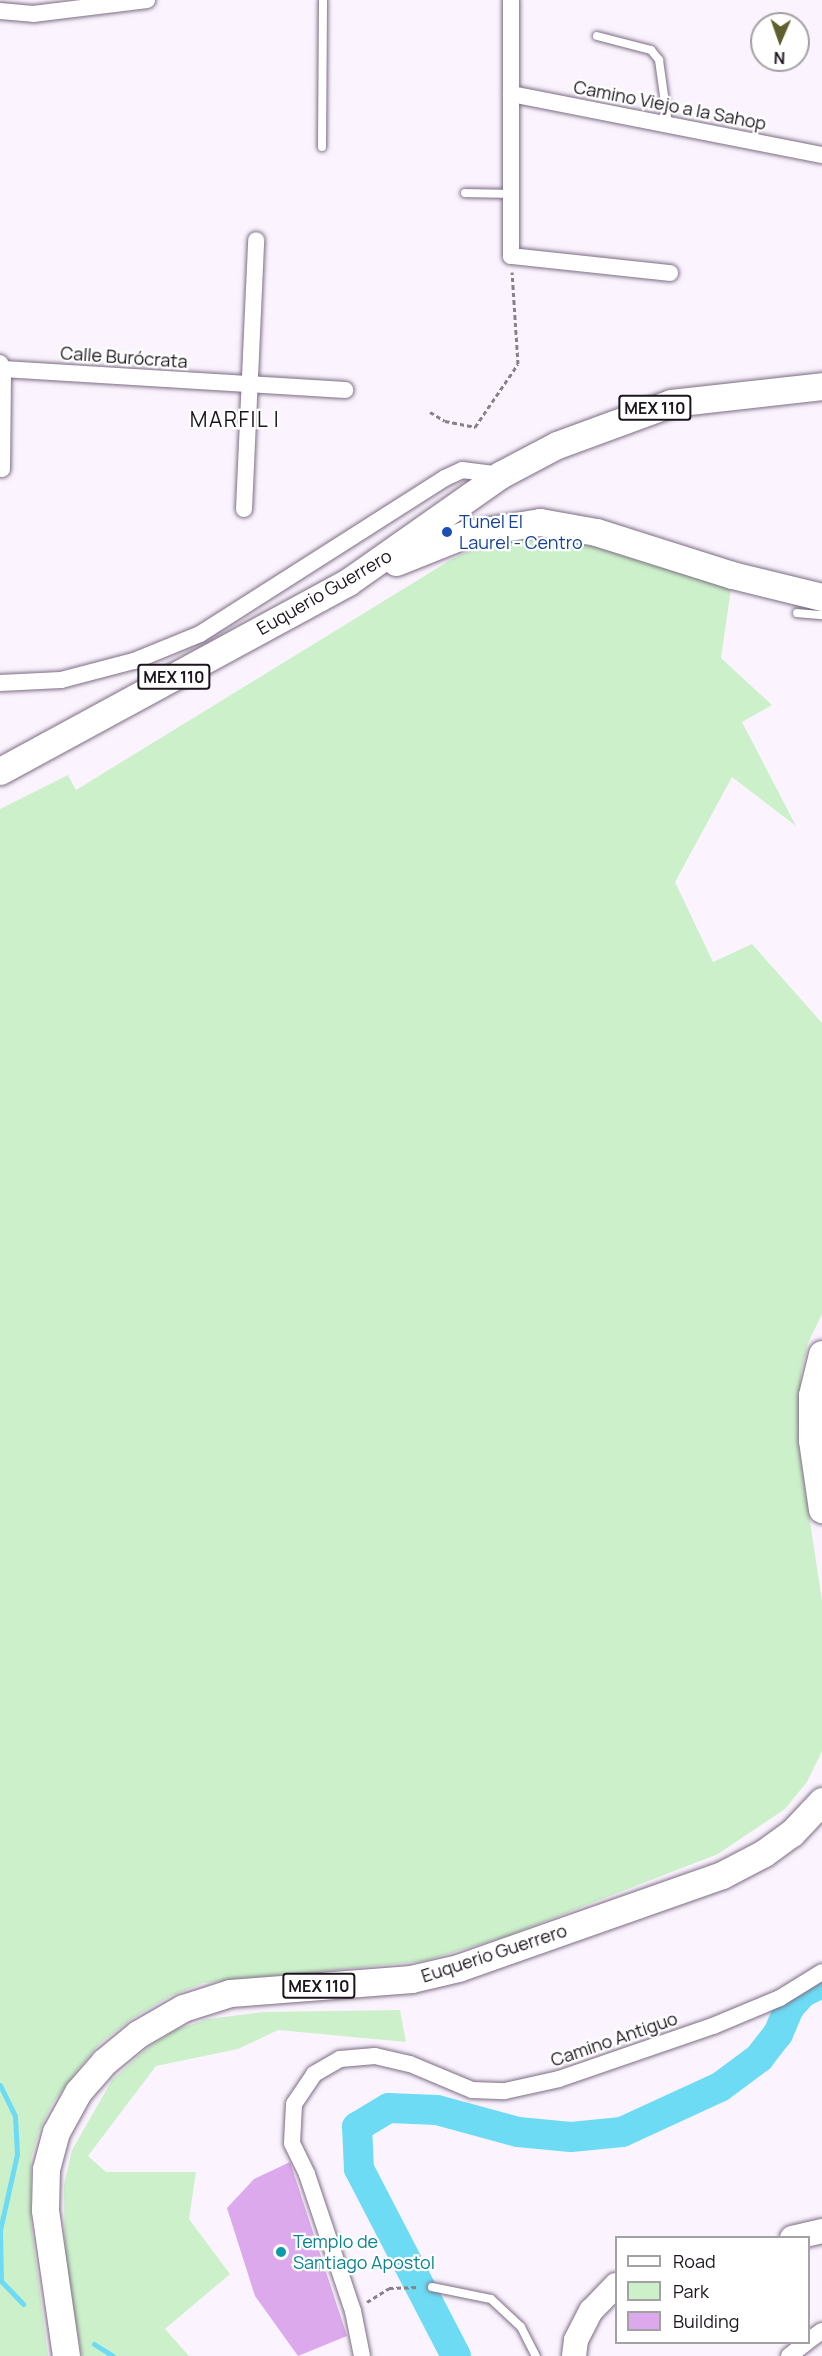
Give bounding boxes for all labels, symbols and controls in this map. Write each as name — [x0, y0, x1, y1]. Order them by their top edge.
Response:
north arrow — [750, 12, 810, 72]
text: N — [773, 47, 786, 69]
street label: Camino Viejo a la Sahop — [572, 76, 768, 134]
street label: Calle Burócrata — [60, 342, 188, 372]
road number: MEX 110 — [618, 395, 692, 421]
district label: MARFIL I — [189, 406, 281, 432]
place label: Tunel El Laurel - Centro — [459, 511, 583, 554]
marker: Tunel El Laurel - Centro — [440, 525, 454, 539]
street label: Euquerio Guerrero — [253, 545, 395, 639]
road number: MEX 110 — [136, 664, 212, 690]
street label: Euquerio Guerrero — [418, 1919, 570, 1987]
road number: MEX 110 — [282, 1973, 356, 1999]
street label: Camino Antiguo — [548, 2007, 680, 2071]
place label: Templo de Santiago Apostol — [293, 2231, 435, 2274]
legend — [615, 2236, 810, 2344]
marker: Templo de Santiago Apostol — [274, 2245, 288, 2259]
text: Road — [673, 2249, 716, 2273]
text: Park — [673, 2279, 709, 2303]
text: Building — [673, 2309, 739, 2333]

